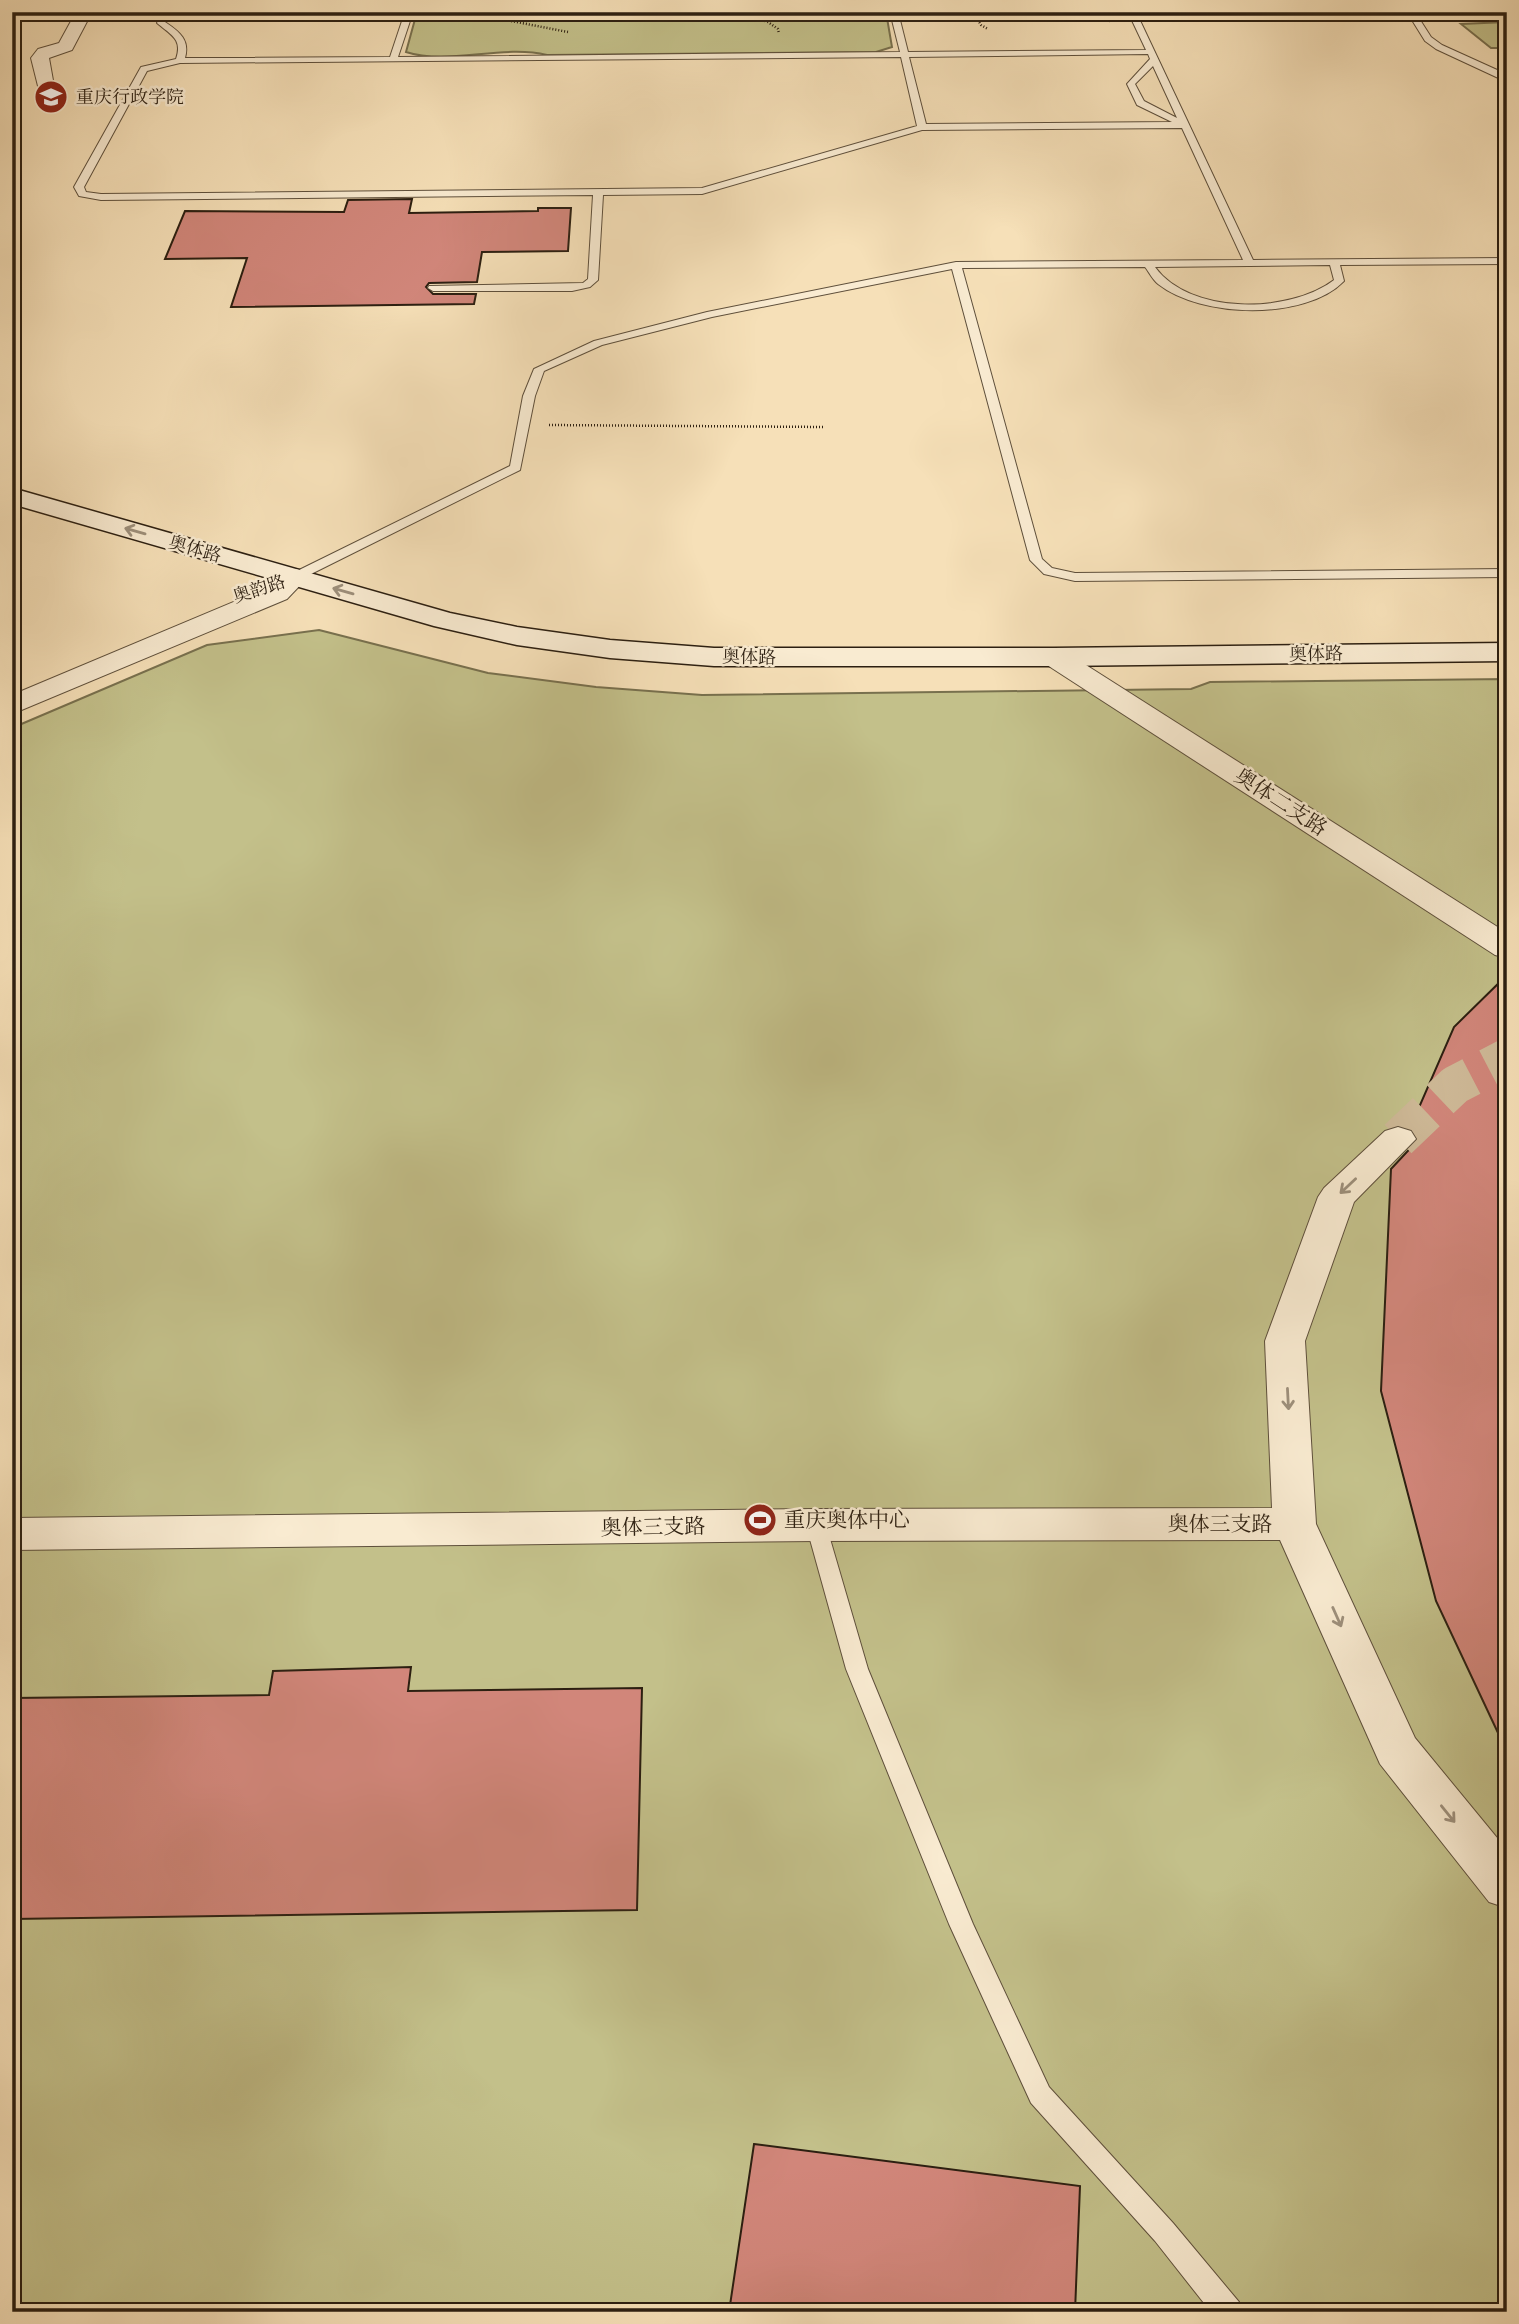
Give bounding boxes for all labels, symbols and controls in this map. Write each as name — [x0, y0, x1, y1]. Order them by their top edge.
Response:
school or university icon: 重庆行政学院 — [32, 78, 70, 116]
place label: 重庆行政学院 — [76, 85, 184, 109]
one-way arrow — [124, 524, 146, 537]
street label: 奥体路 — [166, 530, 224, 568]
street label: 奥韵路 — [230, 569, 288, 609]
one-way arrow — [332, 584, 355, 597]
street label: 奥体路 — [1289, 642, 1343, 666]
street label: 奥体路 — [722, 645, 776, 669]
street label: 奥体二支路 — [1229, 762, 1333, 842]
one-way arrow — [1340, 1177, 1357, 1194]
one-way arrow — [1282, 1388, 1295, 1411]
sports icon: 重庆奥体中心 — [741, 1501, 779, 1539]
place label: 重庆奥体中心 — [784, 1506, 910, 1534]
street label: 奥体三支路 — [1168, 1510, 1273, 1538]
street label: 奥体三支路 — [600, 1512, 706, 1542]
one-way arrow — [1331, 1606, 1344, 1628]
one-way arrow — [1441, 1804, 1456, 1822]

